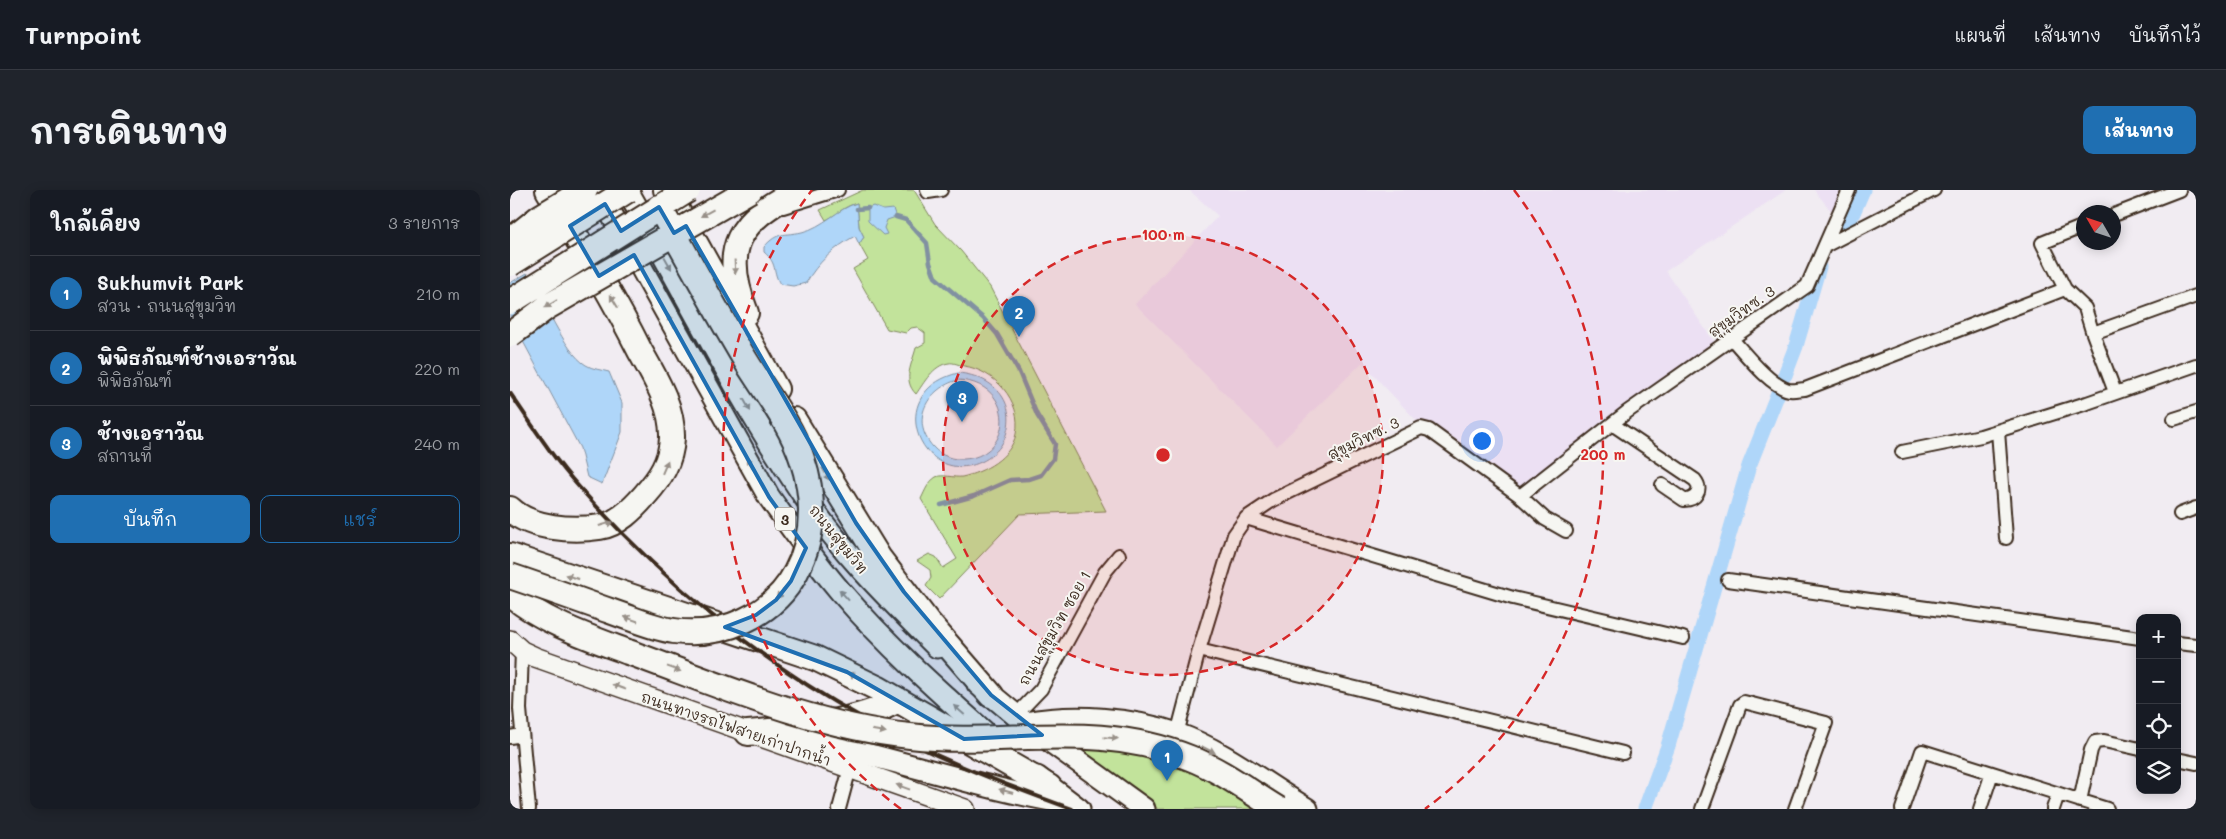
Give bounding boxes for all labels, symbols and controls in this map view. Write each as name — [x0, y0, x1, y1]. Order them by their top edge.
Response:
text: Turnpoint — [25, 19, 141, 50]
text: แผนที่ — [1955, 23, 2006, 47]
text: เส้นทาง — [2034, 23, 2101, 47]
text: บันทึกไว้ — [2129, 23, 2201, 47]
button: เส้นทาง — [2083, 106, 2196, 154]
text: การเดินทาง — [30, 107, 228, 153]
north arrow — [2076, 205, 2121, 250]
text: ใกล้เคียง — [50, 209, 141, 236]
one-way arrow — [700, 209, 714, 218]
text: 3 รายการ — [388, 212, 460, 233]
text: 100 m — [1141, 224, 1185, 244]
one-way arrow — [664, 256, 673, 270]
one-way arrow — [731, 259, 739, 275]
text: Sukhumvit Park — [97, 270, 244, 295]
street label: สุขุมวิทซ. 3 — [1703, 280, 1780, 343]
text: 1 — [62, 283, 70, 304]
text: 210 m — [416, 283, 460, 304]
one-way arrow — [610, 294, 619, 307]
text: สวน · ถนนสุขุมวิท — [97, 295, 236, 316]
pin: 2 — [1003, 296, 1035, 337]
one-way arrow — [545, 299, 558, 309]
one-way arrow — [667, 314, 675, 329]
text: พิพิธภัณฑ์ช้างเอราวัณ — [97, 345, 297, 370]
text: 2 — [62, 358, 70, 379]
text: 220 m — [414, 358, 460, 379]
text: พิพิธภัณฑ์ — [97, 370, 172, 391]
pin: 3 — [946, 381, 978, 422]
one-way arrow — [743, 398, 752, 412]
street label: สุขุมวิทซ. 3 — [1324, 412, 1403, 466]
text: ช้างเอราวัณ — [97, 420, 204, 445]
your location — [1469, 428, 1495, 454]
text: 3 — [61, 433, 71, 454]
text: 240 m — [414, 433, 460, 454]
text: 200 m — [1581, 444, 1626, 464]
text: สถานที่ — [97, 445, 152, 466]
centre of rings — [1154, 446, 1172, 464]
one-way arrow — [746, 456, 754, 471]
one-way arrow — [661, 459, 669, 474]
one-way arrow — [822, 468, 831, 481]
button: บันทึก — [50, 495, 250, 543]
button: แชร์ — [260, 495, 460, 543]
street label: ถนนสุขุมวิท — [803, 500, 873, 579]
road number: 3 — [775, 508, 795, 530]
one-way arrow — [599, 520, 614, 528]
street label: ถนนสุขุมวิท ซอย 1 — [1013, 567, 1097, 690]
one-way arrow — [565, 573, 580, 580]
one-way arrow — [775, 587, 786, 600]
one-way arrow — [838, 590, 850, 602]
one-way arrow — [623, 614, 638, 622]
map controls — [2136, 614, 2181, 794]
button: + — [2136, 614, 2181, 659]
button: − — [2136, 659, 2181, 704]
one-way arrow — [666, 665, 681, 673]
one-way arrow — [848, 672, 862, 680]
one-way arrow — [612, 683, 627, 690]
street label: ถนนทางรถไฟสายเก่าปากน้ำ — [638, 683, 835, 770]
button: locate — [2136, 704, 2181, 749]
one-way arrow — [953, 705, 965, 716]
one-way arrow — [871, 727, 887, 735]
one-way arrow — [1103, 734, 1119, 742]
pin: 1 — [1151, 740, 1183, 781]
one-way arrow — [1202, 746, 1216, 754]
button: layers — [2136, 749, 2181, 794]
one-way arrow — [895, 783, 910, 790]
one-way arrow — [998, 787, 1013, 795]

